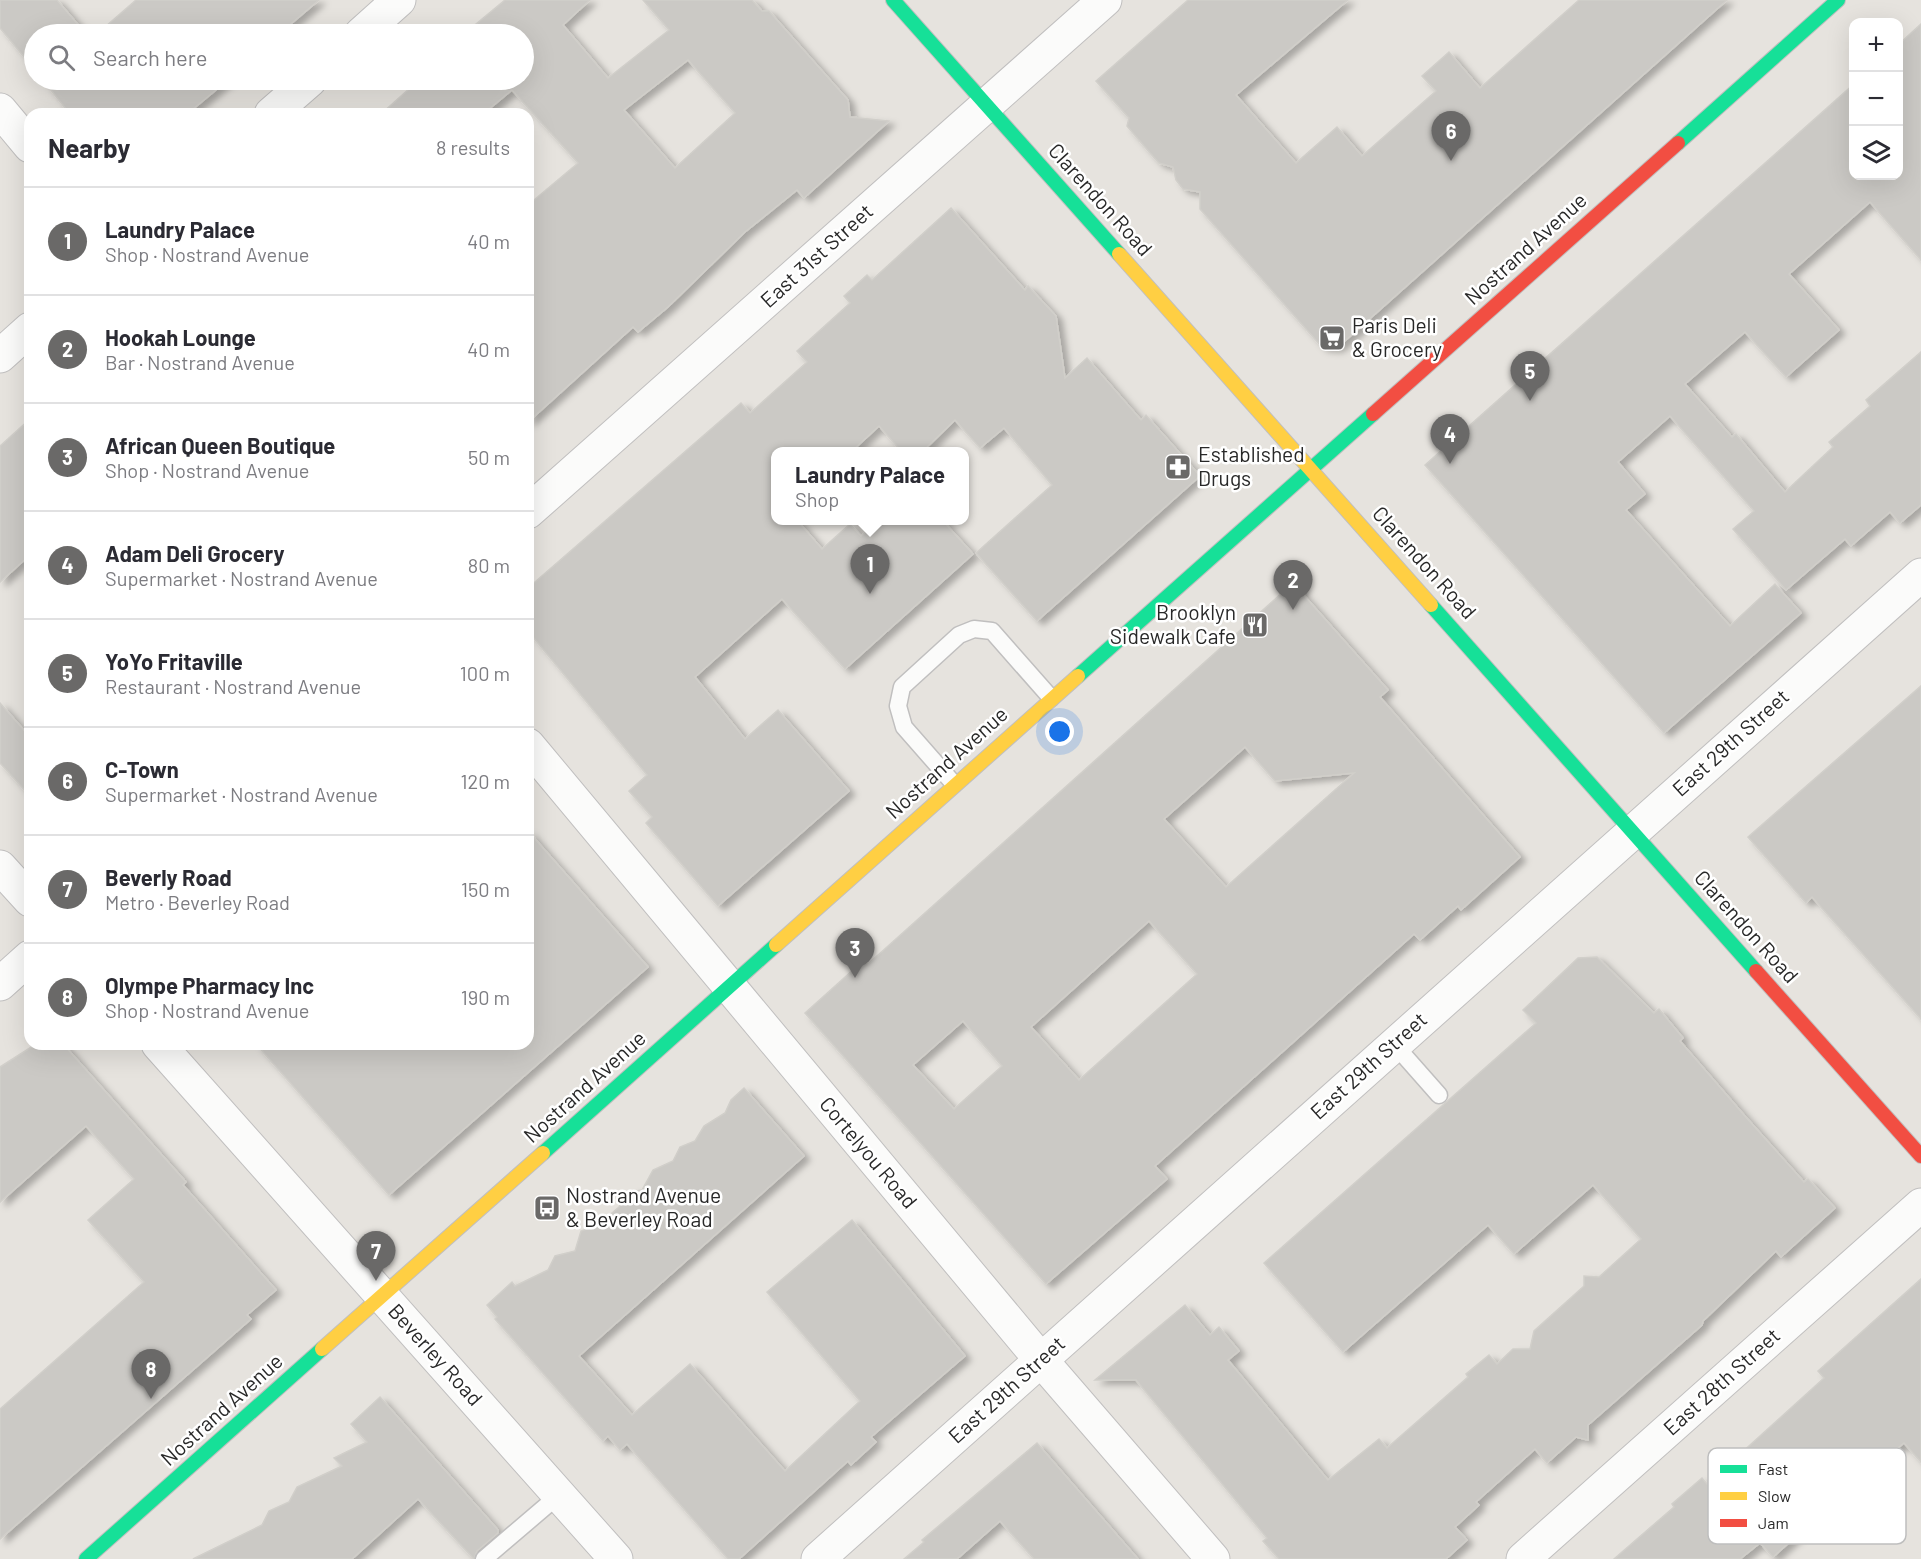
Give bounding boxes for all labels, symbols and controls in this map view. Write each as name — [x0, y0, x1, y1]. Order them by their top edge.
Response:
map controls — [1849, 18, 1903, 180]
button: + — [1849, 18, 1903, 72]
search box — [24, 24, 534, 90]
icon: search — [45, 41, 78, 74]
text: Search here — [93, 44, 207, 70]
button: − — [1849, 72, 1903, 126]
pin: 6 — [1432, 112, 1470, 161]
button: layers — [1849, 126, 1903, 180]
text: Nearby — [48, 132, 130, 163]
text: 8 results — [436, 135, 510, 159]
street label: Clarendon Road — [1044, 137, 1158, 261]
street label: Nostrand Avenue — [1459, 187, 1591, 309]
street label: East 31st Street — [755, 198, 877, 312]
text: Laundry Palace — [105, 216, 255, 242]
text: 1 — [64, 229, 71, 253]
text: 40 m — [467, 229, 510, 253]
text: Shop · Nostrand Avenue — [105, 242, 309, 266]
place label: Paris Deli & Grocery — [1352, 312, 1442, 361]
supermarket icon: Paris Deli & Grocery — [1317, 323, 1347, 353]
text: Hookah Lounge — [105, 324, 256, 350]
text: 2 — [62, 337, 73, 361]
text: 40 m — [467, 337, 510, 361]
text: Bar · Nostrand Avenue — [105, 350, 295, 374]
pin: 5 — [1510, 352, 1550, 401]
pin: 4 — [1430, 414, 1470, 464]
text: African Queen Boutique — [105, 432, 335, 458]
place label: Established Drugs — [1198, 441, 1305, 490]
text: 3 — [62, 445, 73, 469]
text: 50 m — [468, 445, 510, 469]
popup — [771, 447, 969, 525]
pharmacy icon: Established Drugs — [1163, 452, 1193, 482]
text: Shop · Nostrand Avenue — [105, 458, 309, 482]
text: Laundry Palace — [795, 461, 945, 487]
text: Shop — [795, 487, 839, 511]
street label: Clarendon Road — [1368, 500, 1482, 624]
text: Adam Deli Grocery — [105, 540, 285, 566]
pin: 1 — [850, 544, 890, 594]
text: 4 — [61, 553, 74, 577]
text: 80 m — [468, 553, 510, 577]
pin: 2 — [1274, 560, 1312, 610]
text: Supermarket · Nostrand Avenue — [105, 566, 378, 590]
place label: Brooklyn Sidewalk Cafe — [1110, 599, 1236, 648]
restaurant icon: Brooklyn Sidewalk Cafe — [1240, 610, 1270, 640]
text: YoYo Fritaville — [105, 648, 243, 674]
text: 5 — [62, 661, 73, 685]
text: 100 m — [460, 661, 510, 685]
text: Restaurant · Nostrand Avenue — [105, 674, 361, 698]
street label: East 29th Street — [1667, 683, 1793, 801]
street label: Nostrand Avenue — [880, 701, 1012, 823]
your location — [1045, 717, 1074, 746]
text: C-Town — [105, 756, 179, 782]
text: 6 — [62, 769, 73, 793]
text: 120 m — [460, 769, 510, 793]
text: Supermarket · Nostrand Avenue — [105, 782, 378, 806]
text: Beverly Road — [105, 864, 232, 890]
street label: Clarendon Road — [1690, 864, 1804, 988]
text: 7 — [63, 877, 72, 901]
text: 150 m — [461, 877, 510, 901]
text: Metro · Beverley Road — [105, 890, 290, 914]
pin: 3 — [836, 928, 874, 978]
text: Olympe Pharmacy Inc — [105, 972, 314, 998]
text: 8 — [62, 985, 73, 1009]
text: 190 m — [461, 985, 510, 1009]
text: Shop · Nostrand Avenue — [105, 998, 309, 1022]
street label: East 29th Street — [1305, 1006, 1431, 1124]
street label: Nostrand Avenue — [518, 1025, 650, 1147]
street label: Cortelyou Road — [815, 1091, 923, 1213]
place label: Nostrand Avenue & Beverley Road — [566, 1182, 721, 1231]
bus stop icon: Nostrand Avenue & Beverley Road — [532, 1193, 562, 1223]
pin: 7 — [356, 1232, 395, 1281]
street label: Beverley Road — [384, 1298, 488, 1410]
street label: East 28th Street — [1658, 1322, 1784, 1440]
street label: East 29th Street — [943, 1330, 1069, 1448]
street label: Nostrand Avenue — [155, 1348, 287, 1470]
pin: 8 — [132, 1350, 170, 1399]
legend — [1708, 1448, 1906, 1544]
text: Fast — [1758, 1459, 1788, 1478]
text: Slow — [1758, 1486, 1791, 1505]
text: Jam — [1758, 1513, 1789, 1532]

